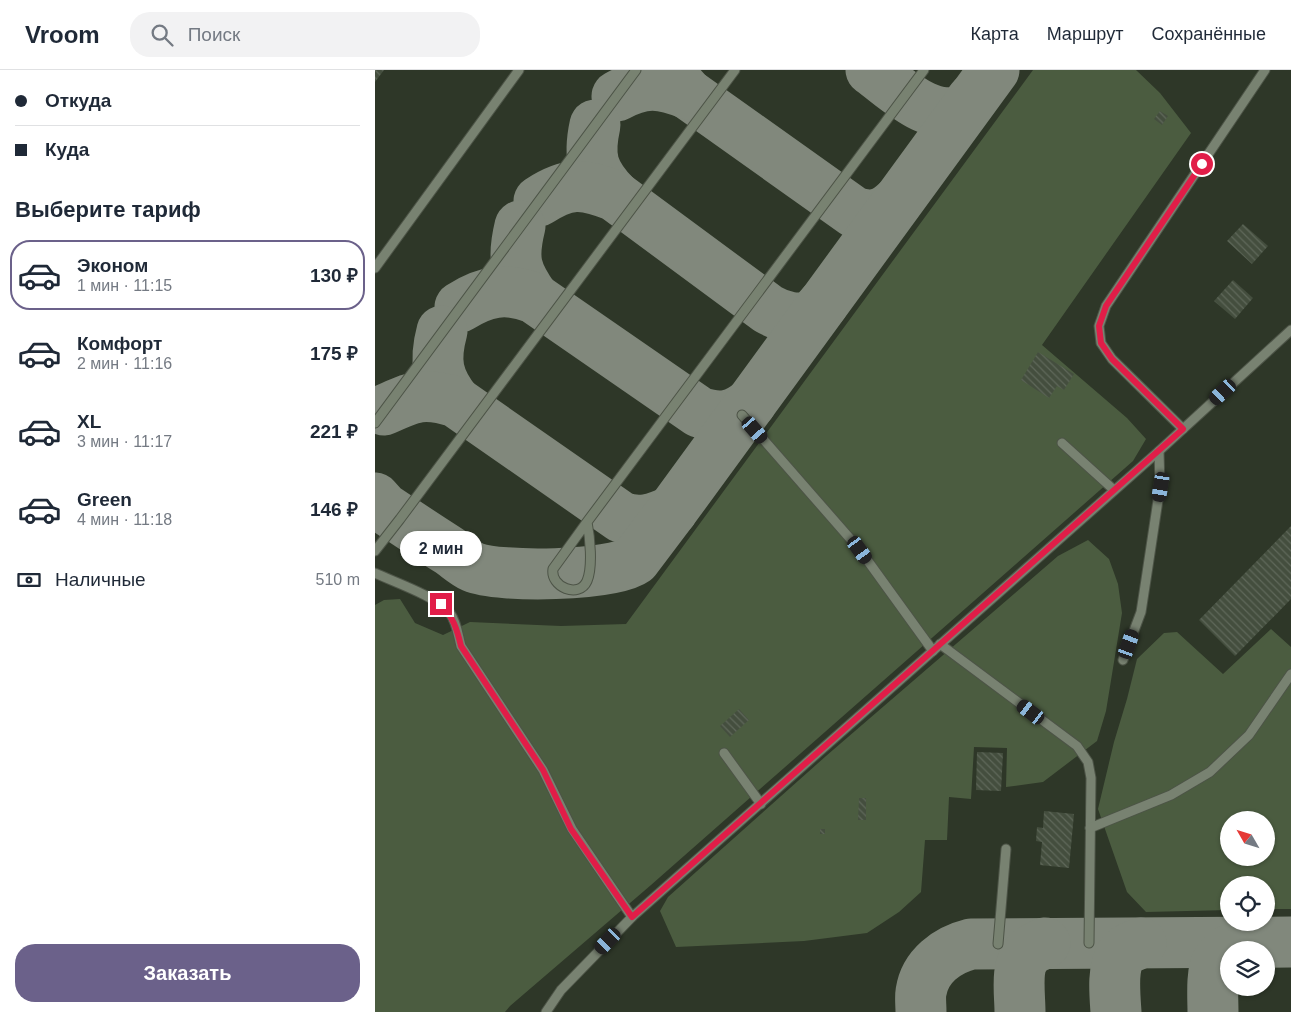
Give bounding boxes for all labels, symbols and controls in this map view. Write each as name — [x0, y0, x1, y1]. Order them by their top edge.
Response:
search box — [130, 12, 480, 57]
text: Vroom — [25, 21, 100, 48]
icon: search — [148, 21, 176, 49]
text: Поиск — [188, 24, 240, 45]
text: Карта — [971, 24, 1019, 44]
text: Маршрут — [1047, 24, 1123, 44]
text: Сохранённые — [1151, 24, 1266, 44]
text: Откуда — [45, 90, 111, 111]
text: Куда — [45, 139, 89, 160]
route start — [1191, 153, 1213, 175]
text: Выберите тариф — [15, 197, 201, 222]
icon: car — [17, 253, 62, 298]
text: Эконом — [77, 255, 148, 276]
text: 130 ₽ — [310, 265, 358, 286]
text: 1 мин · 11:15 — [77, 277, 172, 294]
icon: car — [17, 331, 62, 376]
text: Комфорт — [77, 333, 162, 354]
text: 175 ₽ — [310, 343, 358, 364]
text: 2 мин · 11:16 — [77, 355, 172, 372]
car — [1206, 376, 1239, 408]
icon: car — [17, 409, 62, 454]
text: XL — [77, 411, 101, 432]
car — [739, 414, 770, 446]
text: 221 ₽ — [310, 421, 358, 442]
text: 3 мин · 11:17 — [77, 433, 172, 450]
car — [1151, 471, 1170, 503]
icon: car — [17, 487, 62, 532]
text: Green — [77, 489, 132, 510]
text: 146 ₽ — [310, 499, 358, 520]
text: 4 мин · 11:18 — [77, 511, 172, 528]
callout: 2 мин — [400, 532, 482, 566]
car — [845, 533, 874, 567]
text: 2 мин — [419, 540, 463, 557]
icon: cash — [15, 566, 43, 594]
text: Наличные — [55, 569, 146, 590]
text: 510 m — [316, 571, 360, 588]
route end — [430, 593, 452, 615]
car — [1116, 627, 1141, 661]
car — [1014, 697, 1047, 727]
north arrow — [1220, 811, 1275, 866]
map controls — [1220, 811, 1275, 996]
button: locate — [1220, 876, 1275, 931]
car — [592, 925, 623, 957]
button: layers — [1220, 941, 1275, 996]
button: Заказать — [15, 944, 360, 1002]

